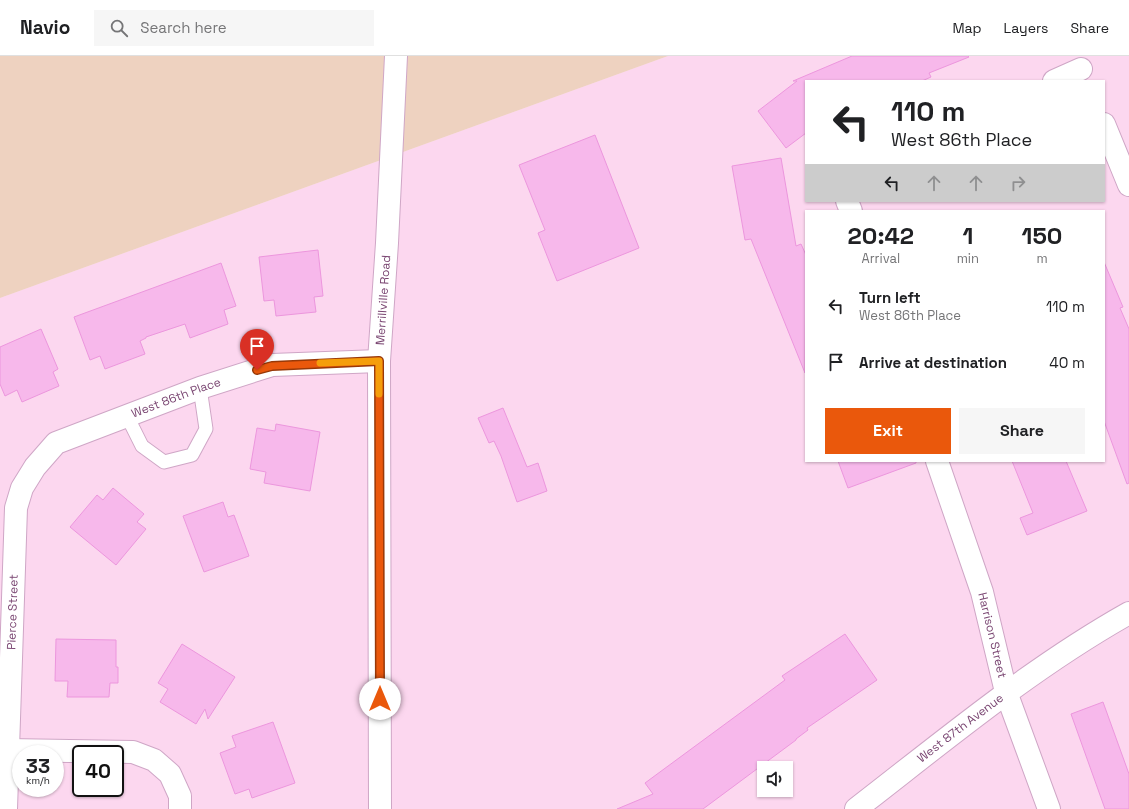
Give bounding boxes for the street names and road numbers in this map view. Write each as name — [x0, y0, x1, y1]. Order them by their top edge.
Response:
street label: Merrillville Road — [372, 254, 394, 346]
street label: West 86th Place — [129, 374, 223, 421]
street label: Pierce Street — [3, 574, 22, 650]
street label: Harrison Street — [974, 591, 1010, 680]
street label: West 87th Avenue — [914, 690, 1007, 766]

